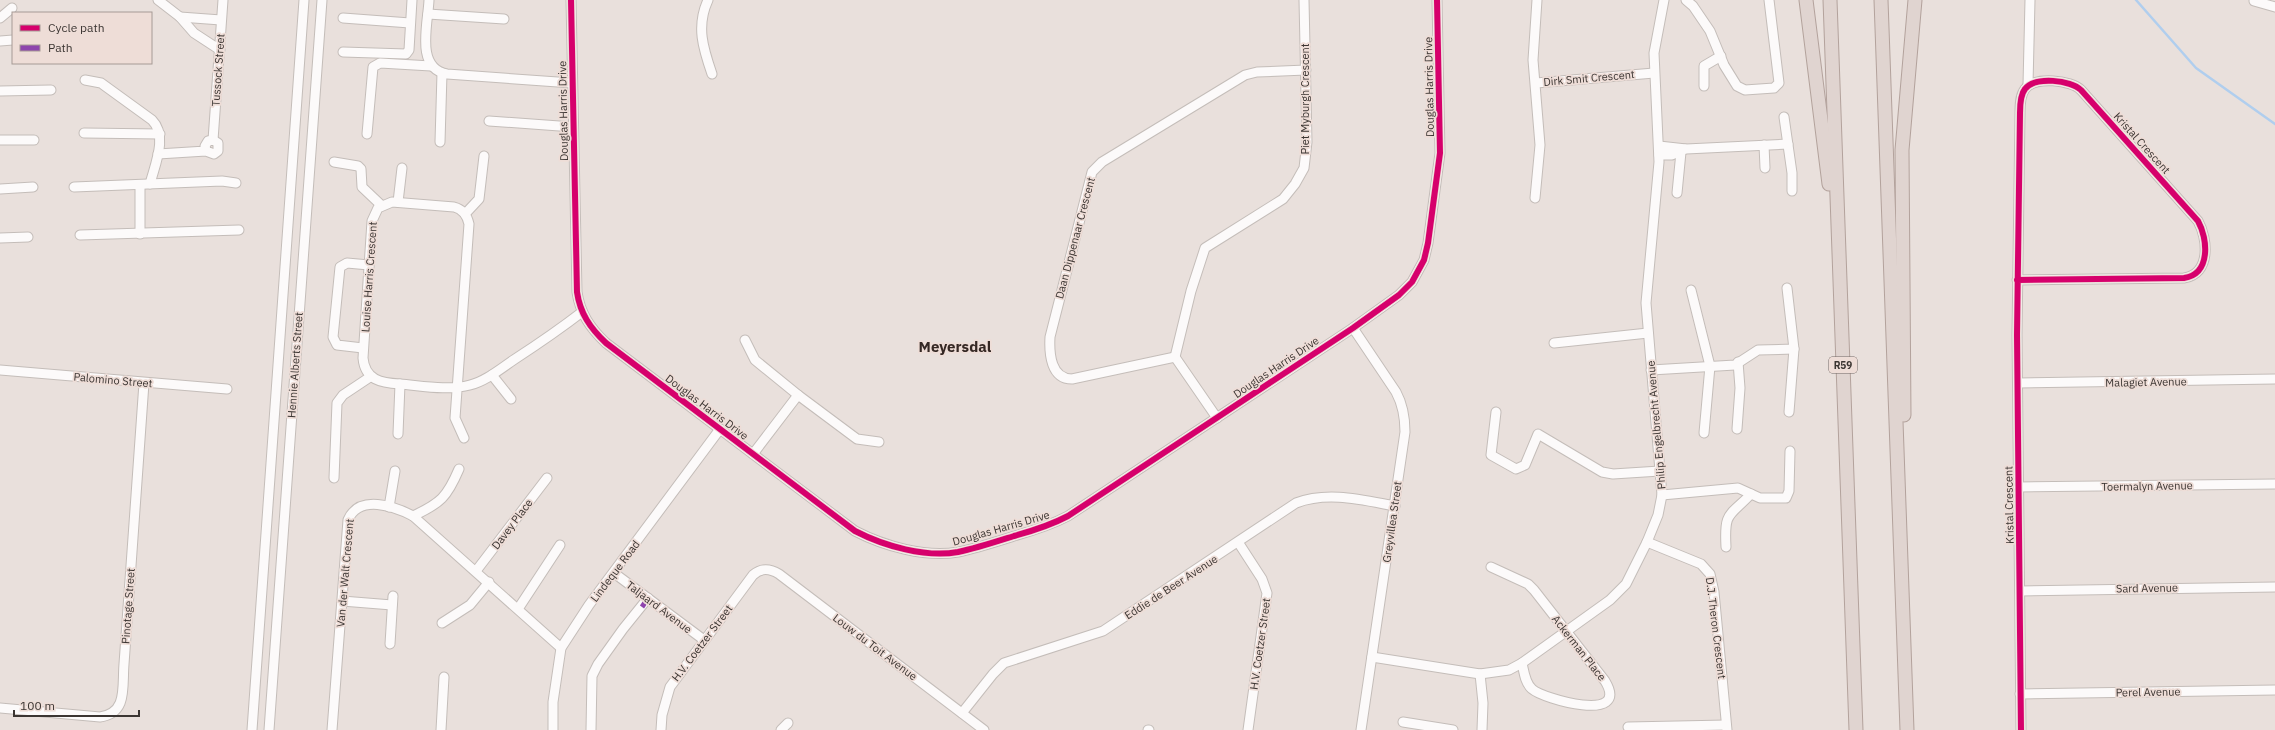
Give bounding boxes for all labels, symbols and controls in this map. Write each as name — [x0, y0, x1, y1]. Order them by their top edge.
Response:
legend — [12, 12, 152, 64]
text: Cycle path — [48, 20, 105, 35]
street label: Tussock Street — [208, 33, 228, 107]
street label: Douglas Harris Drive — [1421, 37, 1437, 137]
text: Path — [48, 40, 73, 55]
street label: Piet Myburgh Crescent — [1298, 43, 1312, 155]
street label: Douglas Harris Drive — [555, 61, 571, 161]
street label: Dirk Smit Crescent — [1543, 67, 1635, 89]
street label: Kristal Crescent — [2111, 109, 2173, 177]
street label: Daan Dippenaar Crescent — [1052, 176, 1098, 300]
street label: Louise Harris Crescent — [358, 221, 380, 333]
street label: Hennie Alberts Street — [284, 311, 306, 418]
street label: Douglas Harris Drive — [1230, 333, 1322, 401]
district label: Meyersdal — [919, 337, 992, 356]
road number: R59 — [1829, 357, 1857, 373]
street label: Philip Engelbrecht Avenue — [1643, 360, 1669, 490]
street label: Palomino Street — [73, 370, 153, 390]
street label: Douglas Harris Drive — [663, 371, 751, 443]
street label: Malagiet Avenue — [2105, 374, 2187, 390]
street label: Kristal Crescent — [2001, 466, 2017, 544]
street label: Toermalyn Avenue — [2101, 478, 2193, 494]
street label: Greyvillea Street — [1379, 480, 1405, 564]
street label: Davey Place — [488, 496, 536, 552]
street label: Douglas Harris Drive — [951, 507, 1051, 549]
street label: Van der Walt Crescent — [333, 518, 357, 628]
street label: Lindeque Road — [587, 537, 643, 605]
street label: Eddie de Beer Avenue — [1122, 552, 1220, 622]
street label: Pinotage Street — [118, 567, 138, 644]
street label: D.J. Theron Crescent — [1703, 576, 1729, 680]
street label: Taljaard Avenue — [623, 578, 695, 636]
street label: Sard Avenue — [2116, 580, 2178, 596]
street label: H.V. Coetzer Street — [1247, 597, 1273, 691]
street label: H.V. Coetzer Street — [669, 602, 735, 684]
street label: Louw du Toit Avenue — [830, 611, 920, 683]
street label: Ackerman Place — [1549, 612, 1609, 684]
street label: Perel Avenue — [2115, 684, 2181, 700]
scale bar — [14, 692, 139, 718]
text: 100 m — [20, 698, 55, 713]

